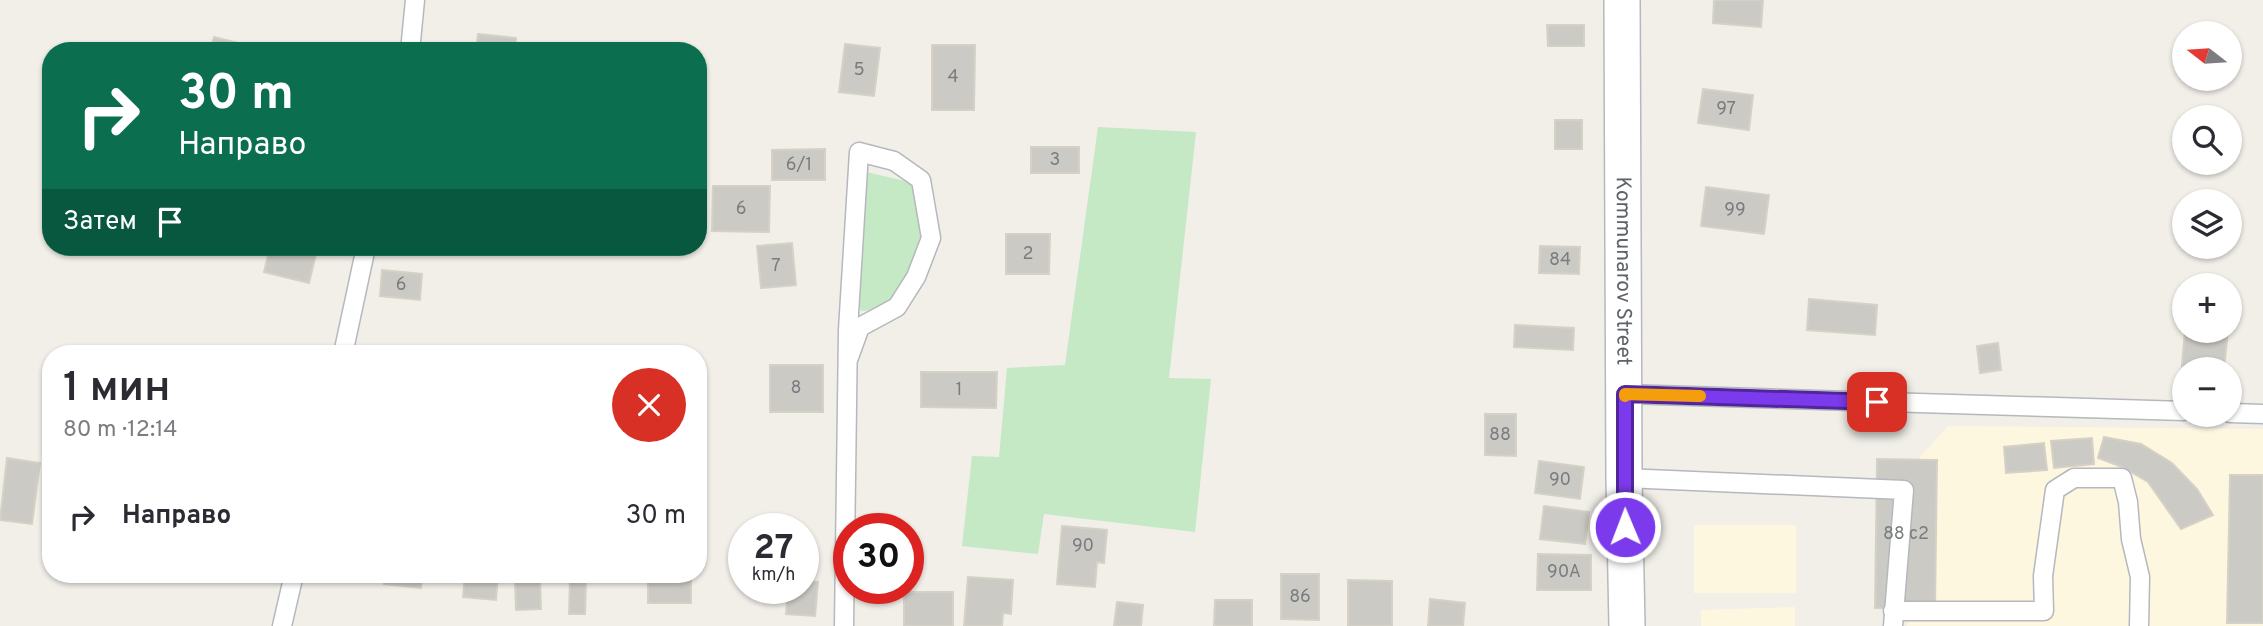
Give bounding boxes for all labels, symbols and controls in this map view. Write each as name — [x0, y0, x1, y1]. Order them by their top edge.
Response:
north arrow — [2172, 21, 2242, 91]
map controls — [2172, 21, 2242, 427]
house number: 5 — [853, 59, 865, 82]
text: 30 m — [178, 65, 294, 127]
house number: 4 — [947, 66, 959, 89]
icon: right — [63, 70, 154, 161]
house number: 97 — [1716, 98, 1736, 121]
button: search — [2172, 105, 2242, 175]
text: Направо — [178, 126, 306, 166]
house number: 3 — [1050, 149, 1060, 172]
house number: 6/1 — [786, 154, 812, 177]
street label: Kommunarov Street — [1609, 176, 1637, 366]
button: layers — [2172, 189, 2242, 259]
house number: 6 — [736, 198, 746, 221]
house number: 99 — [1724, 199, 1746, 222]
icon: arrive — [151, 203, 189, 241]
text: Затем — [63, 206, 137, 239]
house number: 2 — [1022, 243, 1034, 266]
house number: 84 — [1549, 249, 1571, 272]
house number: 7 — [771, 255, 781, 278]
button: + — [2172, 273, 2242, 343]
house number: 6 — [396, 274, 406, 297]
button: − — [2172, 357, 2242, 427]
text: 1 мин — [63, 363, 170, 416]
button: close — [612, 368, 686, 442]
pin — [1847, 372, 1907, 432]
house number: 8 — [791, 377, 802, 400]
house number: 1 — [956, 379, 962, 402]
icon: arrive — [1858, 383, 1896, 421]
text: 80 m · 12:14 — [63, 416, 178, 445]
house number: 88 — [1489, 424, 1511, 447]
house number: 90 — [1549, 469, 1571, 492]
position arrow — [1588, 490, 1662, 564]
icon: right — [63, 498, 101, 536]
text: Направо — [122, 500, 231, 533]
text: 30 m — [626, 500, 686, 533]
speed limit sign: 30 — [833, 513, 924, 604]
house number: 88 с2 — [1883, 523, 1929, 546]
text: 27 — [754, 527, 793, 571]
house number: 90 — [1072, 535, 1094, 558]
house number: 90А — [1547, 561, 1581, 584]
text: km/h — [752, 564, 795, 587]
house number: 86 — [1289, 586, 1311, 609]

